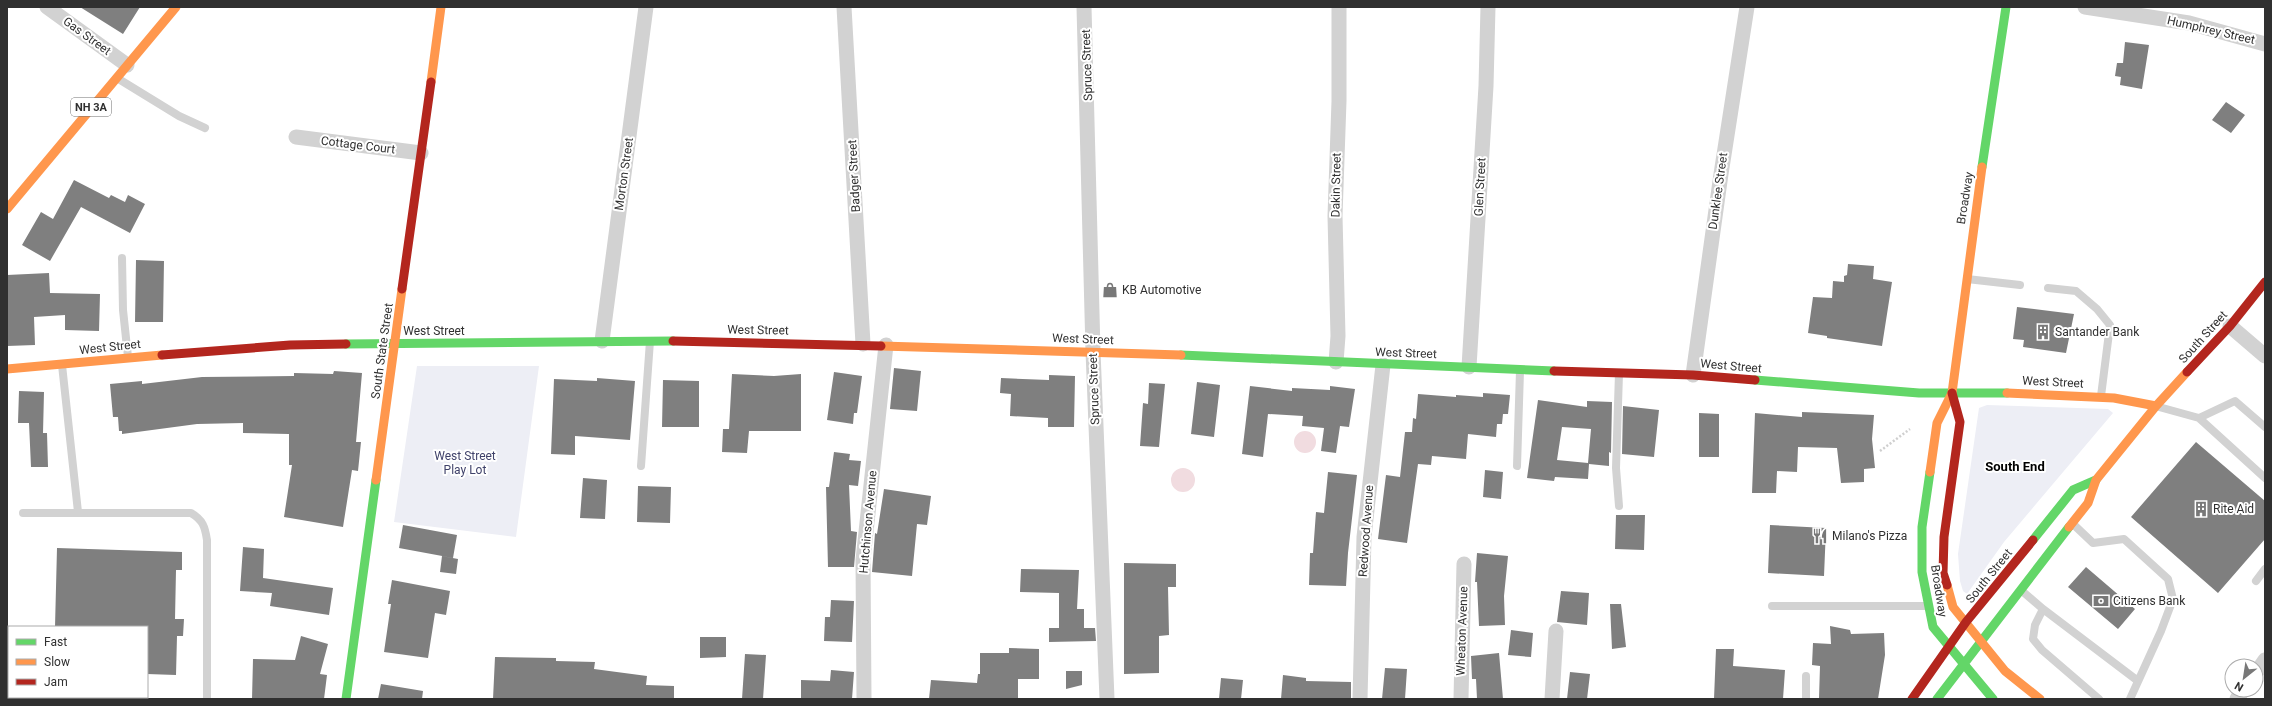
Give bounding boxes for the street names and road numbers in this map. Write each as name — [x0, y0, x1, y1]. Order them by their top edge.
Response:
street label: Humphrey Street — [2166, 13, 2256, 47]
street label: Gas Street — [60, 14, 114, 58]
street label: Spruce Street — [1079, 29, 1095, 101]
road number: NH 3A — [71, 98, 111, 116]
street label: Cottage Court — [320, 134, 396, 157]
street label: Morton Street — [612, 137, 636, 211]
street label: Badger Street — [845, 139, 863, 213]
street label: Dakin Street — [1328, 152, 1344, 217]
street label: Dunklee Street — [1706, 152, 1730, 230]
street label: Glen Street — [1471, 157, 1489, 217]
street label: Broadway — [1954, 171, 1976, 225]
street label: South State Street — [368, 302, 396, 400]
street label: South Street — [2176, 308, 2230, 366]
street label: West Street — [727, 322, 789, 338]
street label: West Street — [403, 324, 465, 338]
street label: West Street — [1052, 331, 1114, 347]
street label: West Street — [79, 337, 141, 357]
street label: West Street — [1375, 345, 1437, 361]
street label: Spruce Street — [1086, 353, 1102, 425]
street label: West Street — [1700, 356, 1762, 376]
street label: West Street — [2022, 373, 2084, 391]
street label: Hutchinson Avenue — [857, 470, 879, 574]
street label: Redwood Avenue — [1356, 485, 1376, 577]
street label: South Street — [1963, 546, 2015, 606]
street label: Broadway — [1928, 564, 1950, 618]
street label: Wheaton Avenue — [1453, 586, 1471, 676]

